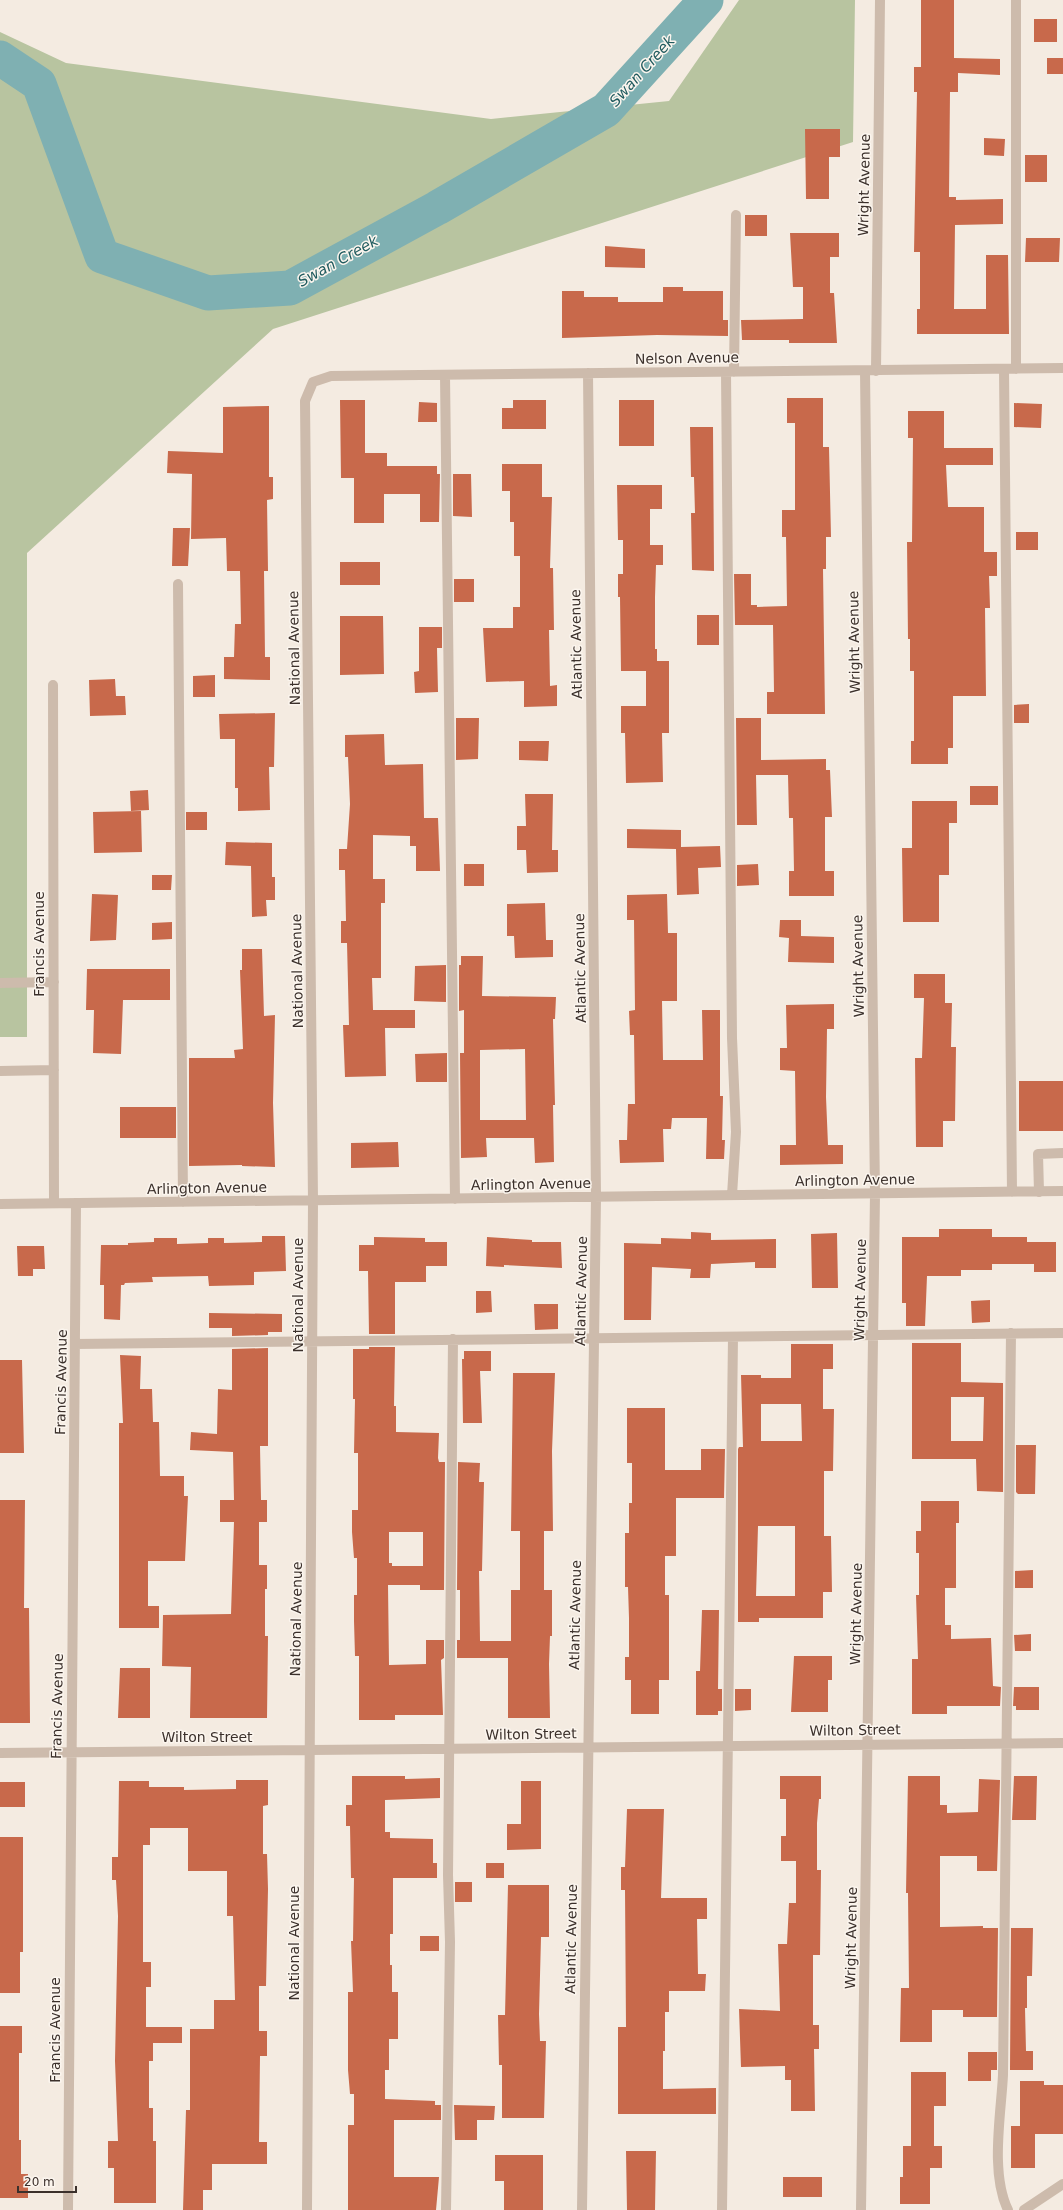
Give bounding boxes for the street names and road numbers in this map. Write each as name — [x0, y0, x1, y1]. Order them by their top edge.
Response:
street label: Wright Avenue — [855, 134, 873, 236]
street label: Nelson Avenue — [635, 349, 739, 367]
street label: Atlantic Avenue — [567, 589, 585, 699]
street label: National Avenue — [285, 590, 303, 706]
street label: Wright Avenue — [845, 591, 863, 693]
street label: Francis Avenue — [31, 891, 47, 997]
street label: National Avenue — [288, 913, 306, 1029]
street label: Atlantic Avenue — [571, 913, 589, 1023]
street label: Wright Avenue — [849, 915, 867, 1017]
street label: Arlington Avenue — [795, 1171, 915, 1189]
street label: Arlington Avenue — [471, 1175, 591, 1193]
street label: Arlington Avenue — [147, 1179, 267, 1197]
street label: Atlantic Avenue — [572, 1236, 590, 1346]
street label: National Avenue — [290, 1238, 306, 1352]
street label: Wright Avenue — [851, 1239, 869, 1341]
street label: Francis Avenue — [52, 1329, 70, 1435]
street label: Atlantic Avenue — [566, 1560, 584, 1670]
street label: National Avenue — [287, 1561, 305, 1677]
street label: Wright Avenue — [847, 1563, 865, 1665]
street label: Francis Avenue — [48, 1653, 66, 1759]
street label: Wilton Street — [809, 1721, 901, 1739]
street label: Wilton Street — [485, 1725, 577, 1743]
street label: Wilton Street — [161, 1729, 253, 1745]
street label: Atlantic Avenue — [562, 1884, 580, 1994]
street label: National Avenue — [286, 1886, 302, 2000]
street label: Wright Avenue — [842, 1887, 860, 1989]
street label: Francis Avenue — [47, 1977, 63, 2083]

